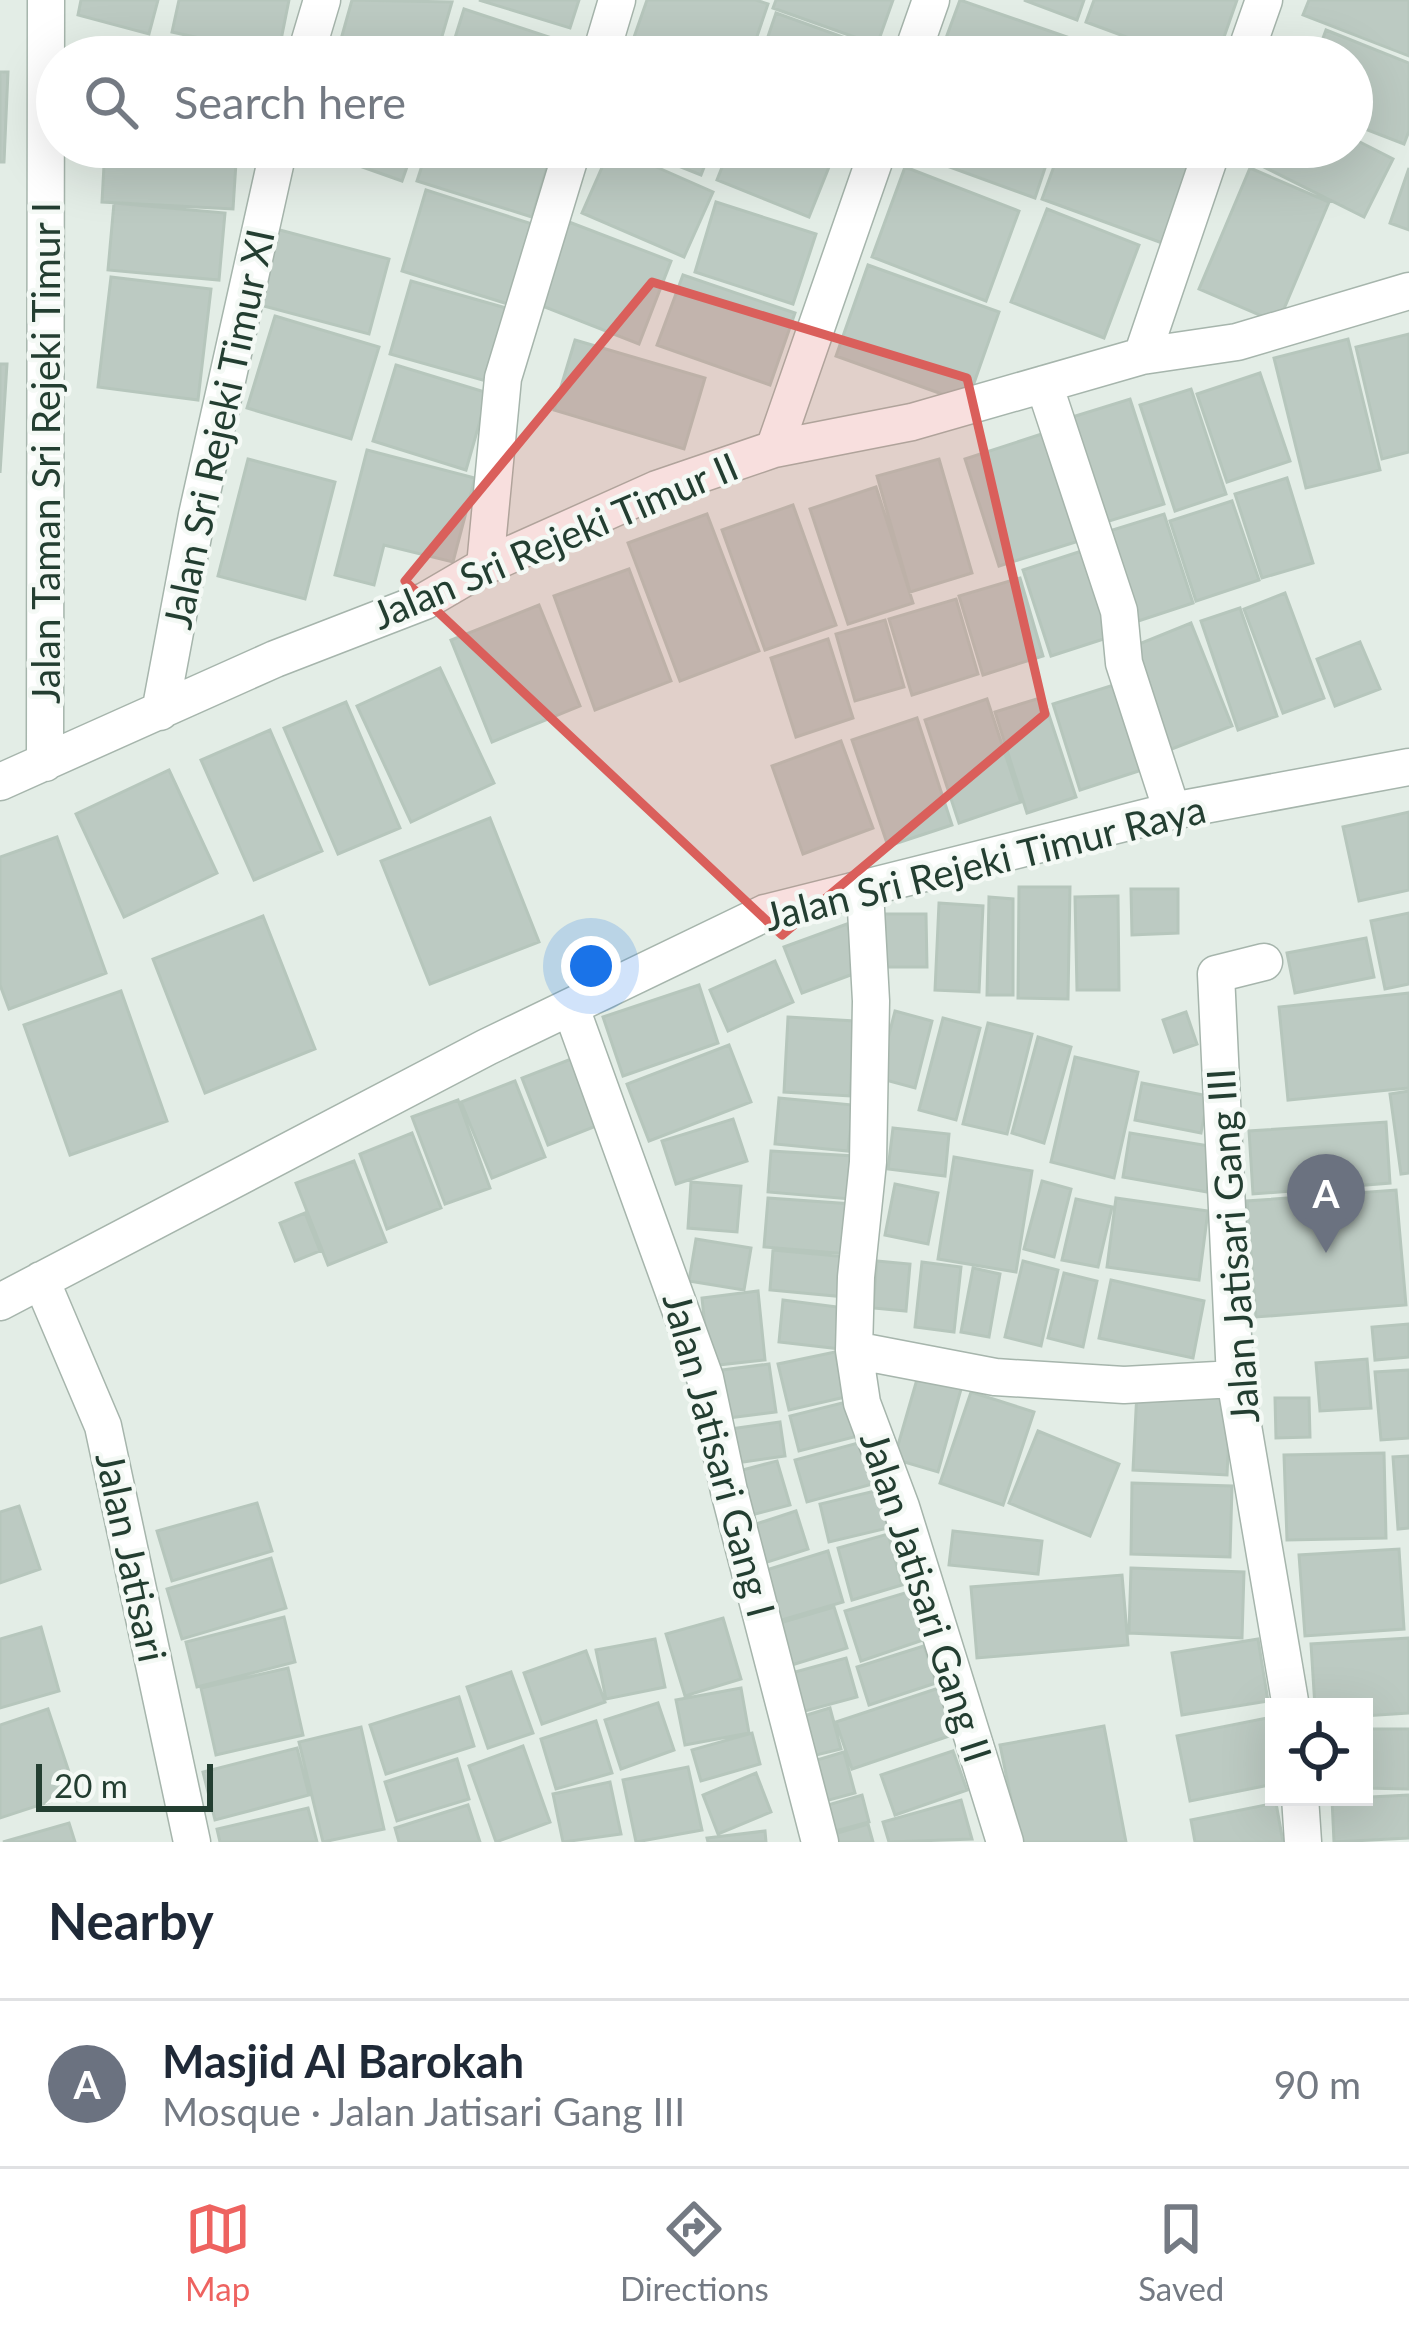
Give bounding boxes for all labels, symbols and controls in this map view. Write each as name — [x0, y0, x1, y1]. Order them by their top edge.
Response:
search box — [36, 36, 1373, 168]
icon: search — [78, 69, 144, 135]
text: Search here — [174, 75, 406, 129]
street label: Jalan Taman Sri Rejeki Timur I — [22, 202, 68, 704]
street label: Jalan Sri Rejeki Timur XI — [153, 225, 283, 633]
street label: Jalan Sri Rejeki Timur II — [365, 442, 744, 638]
street label: Jalan Sri Rejeki Timur Raya — [759, 785, 1210, 939]
your location — [561, 936, 621, 996]
street label: Jalan Jatisari Gang III — [1197, 1067, 1267, 1425]
pin: A — [1287, 1154, 1365, 1253]
street label: Jalan Jatisari Gang I — [655, 1288, 785, 1622]
street label: Jalan Jatisari Gang II — [852, 1426, 1002, 1768]
street label: Jalan Jatisari — [87, 1448, 177, 1666]
map controls — [1265, 1698, 1373, 1806]
button: locate — [1265, 1698, 1373, 1806]
scale bar — [36, 1758, 213, 1811]
text: 20 m — [54, 1765, 128, 1805]
text: Nearby — [48, 1890, 214, 1951]
text: Masjid Al Barokah — [162, 2034, 524, 2088]
text: A — [73, 2061, 101, 2107]
text: 90 m — [1274, 2061, 1361, 2107]
text: Mosque · Jalan Jatisari Gang III — [162, 2088, 685, 2134]
tab: Map — [185, 2196, 251, 2308]
tab: Directions — [620, 2196, 769, 2308]
tab: Saved — [1138, 2196, 1224, 2308]

